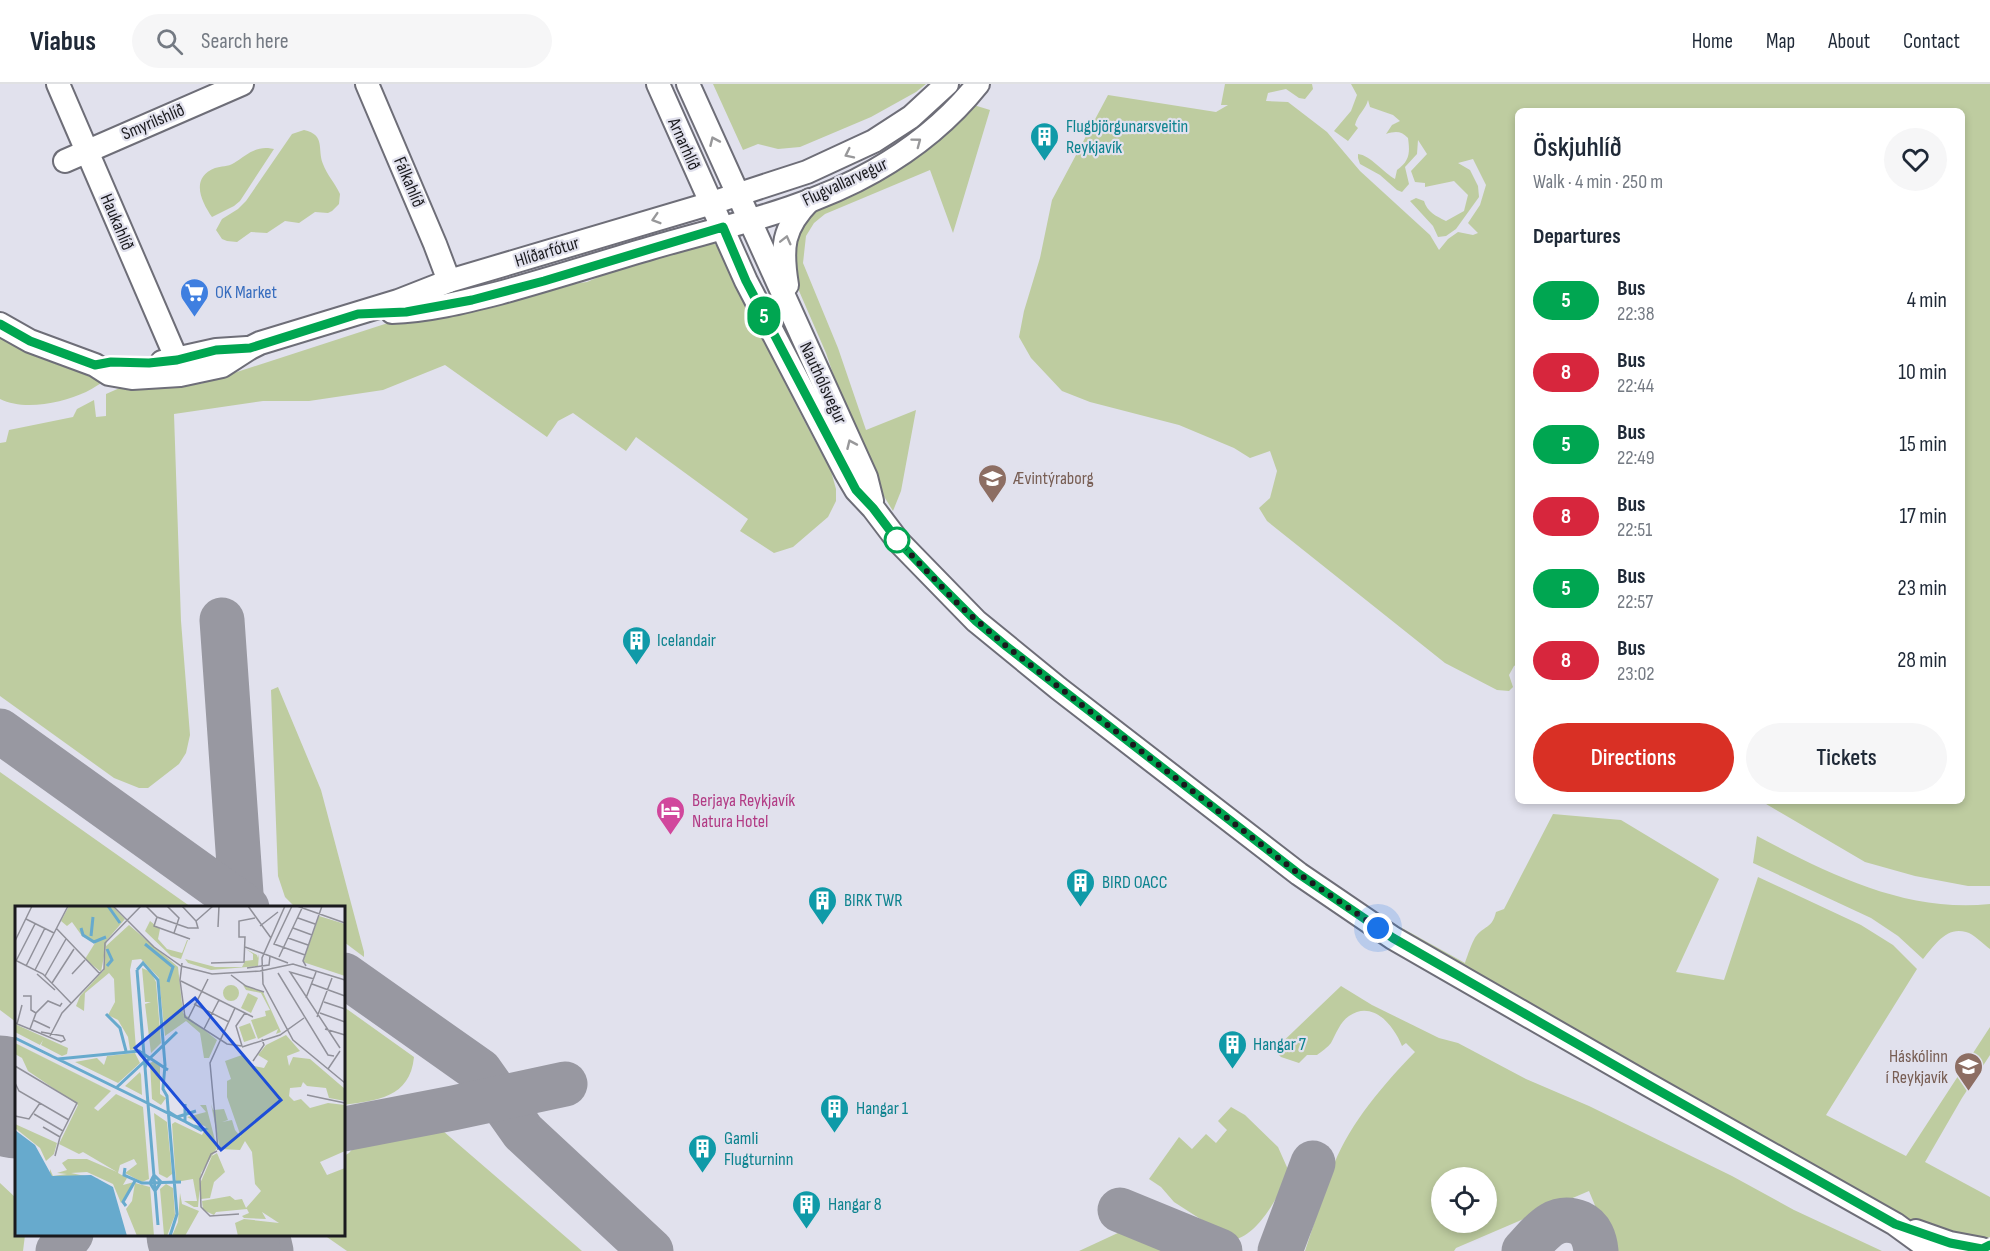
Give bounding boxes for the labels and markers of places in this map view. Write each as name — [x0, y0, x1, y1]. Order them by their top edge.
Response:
place label: Flugbjörgunarsveitin Reykjavík — [1066, 116, 1188, 158]
building icon: Flugbjörgunarsveitin Reykjavík — [1029, 120, 1061, 162]
supermarket icon: OK Market — [178, 276, 210, 318]
place label: OK Market — [215, 282, 277, 303]
school or university icon: Ævintýraborg — [976, 462, 1008, 504]
place label: Ævintýraborg — [1012, 468, 1094, 489]
unlabelled marker — [884, 527, 910, 553]
building icon: Icelandair — [620, 624, 652, 666]
place label: Icelandair — [657, 630, 716, 651]
place label: Berjaya Reykjavík Natura Hotel — [692, 790, 795, 832]
hotel icon: Berjaya Reykjavík Natura Hotel — [655, 794, 687, 836]
building icon: BIRD OACC — [1065, 866, 1097, 908]
place label: BIRD OACC — [1102, 872, 1167, 893]
building icon: BIRK TWR — [807, 884, 839, 926]
place label: BIRK TWR — [844, 890, 902, 911]
building icon: Hangar 7 — [1216, 1028, 1248, 1070]
place label: Hangar 7 — [1253, 1034, 1307, 1055]
place label: Háskólinn í Reykjavík — [1886, 1046, 1948, 1088]
school or university icon: Háskólinn í Reykjavík — [1953, 1050, 1985, 1092]
building icon: Hangar 1 — [819, 1092, 851, 1134]
place label: Hangar 1 — [856, 1098, 909, 1119]
place label: Gamli Flugturninn — [724, 1128, 793, 1170]
building icon: Gamli Flugturninn — [687, 1132, 719, 1174]
building icon: Hangar 8 — [791, 1188, 823, 1230]
place label: Hangar 8 — [828, 1194, 882, 1215]

